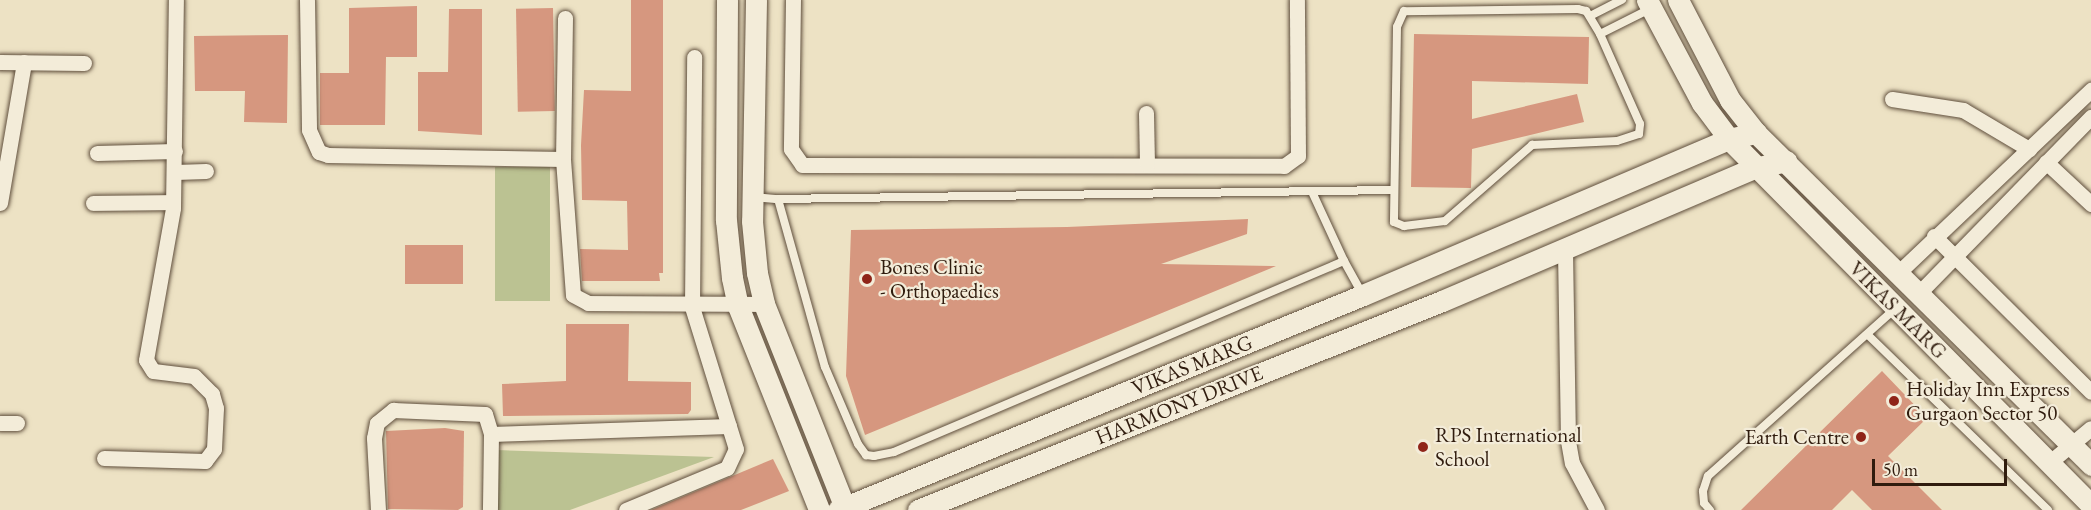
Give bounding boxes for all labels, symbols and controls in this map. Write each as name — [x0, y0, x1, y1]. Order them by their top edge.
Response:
place label: Bones Clinic - Orthopaedics — [880, 254, 999, 304]
street label: VIKAS MARG — [1844, 256, 1952, 364]
marker: Bones Clinic - Orthopaedics — [858, 270, 876, 288]
street label: VIKAS MARG — [1128, 329, 1256, 401]
street label: HARMONY DRIVE — [1092, 360, 1266, 450]
place label: Holiday Inn Express Gurgaon Sector 50 — [1906, 376, 2070, 426]
marker: Holiday Inn Express Gurgaon Sector 50 — [1887, 394, 1901, 408]
place label: RPS International School — [1435, 422, 1582, 472]
place label: Earth Centre — [1745, 424, 1849, 450]
marker: Earth Centre — [1854, 430, 1868, 444]
marker: RPS International School — [1416, 440, 1430, 454]
scale bar — [1875, 447, 2010, 485]
text: 50 m — [1883, 458, 1918, 481]

